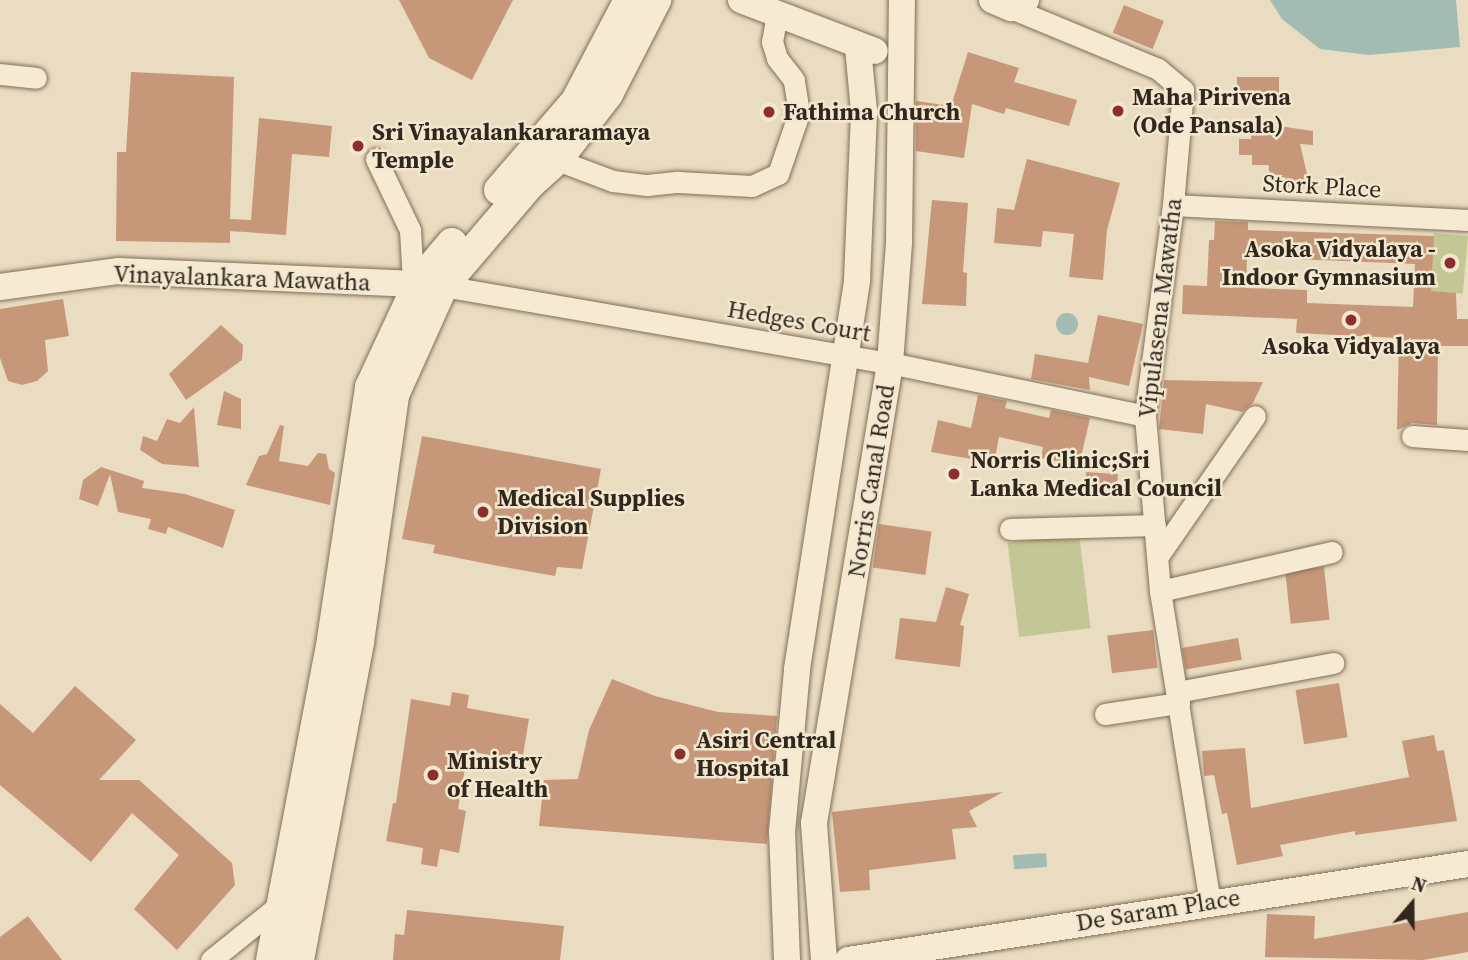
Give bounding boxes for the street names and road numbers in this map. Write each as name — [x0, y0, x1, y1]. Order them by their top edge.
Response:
street label: Stork Place — [1262, 169, 1382, 203]
street label: Vipulasena Mawatha — [1132, 196, 1188, 420]
street label: Vinayalankara Mawatha — [113, 259, 371, 297]
street label: Hedges Court — [725, 294, 873, 348]
street label: Norris Canal Road — [842, 382, 900, 580]
street label: De Saram Place — [1074, 883, 1242, 937]

